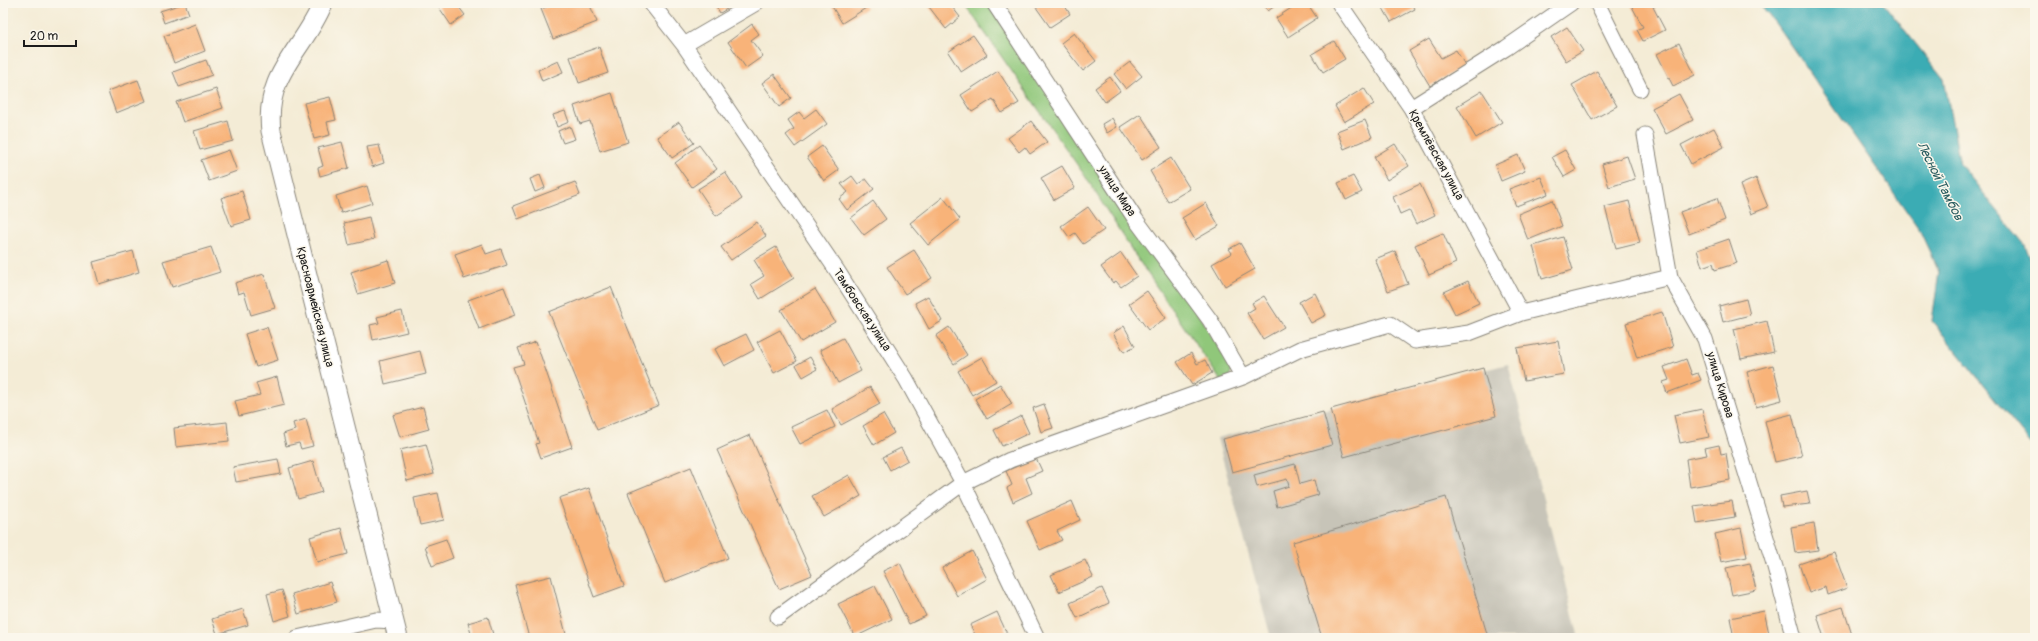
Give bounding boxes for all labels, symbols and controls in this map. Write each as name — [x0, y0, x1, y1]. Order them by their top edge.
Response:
scale bar — [24, 22, 76, 48]
text: 20 m — [30, 29, 59, 44]
street label: Кремлёвская улица — [1405, 107, 1467, 203]
water label: Лесной Тамбов — [1913, 139, 1967, 223]
street label: улица Мира — [1094, 162, 1139, 220]
street label: Красноармейская улица — [293, 245, 337, 369]
street label: Тамбовская улица — [830, 266, 894, 354]
street label: улица Кирова — [1703, 349, 1737, 420]

